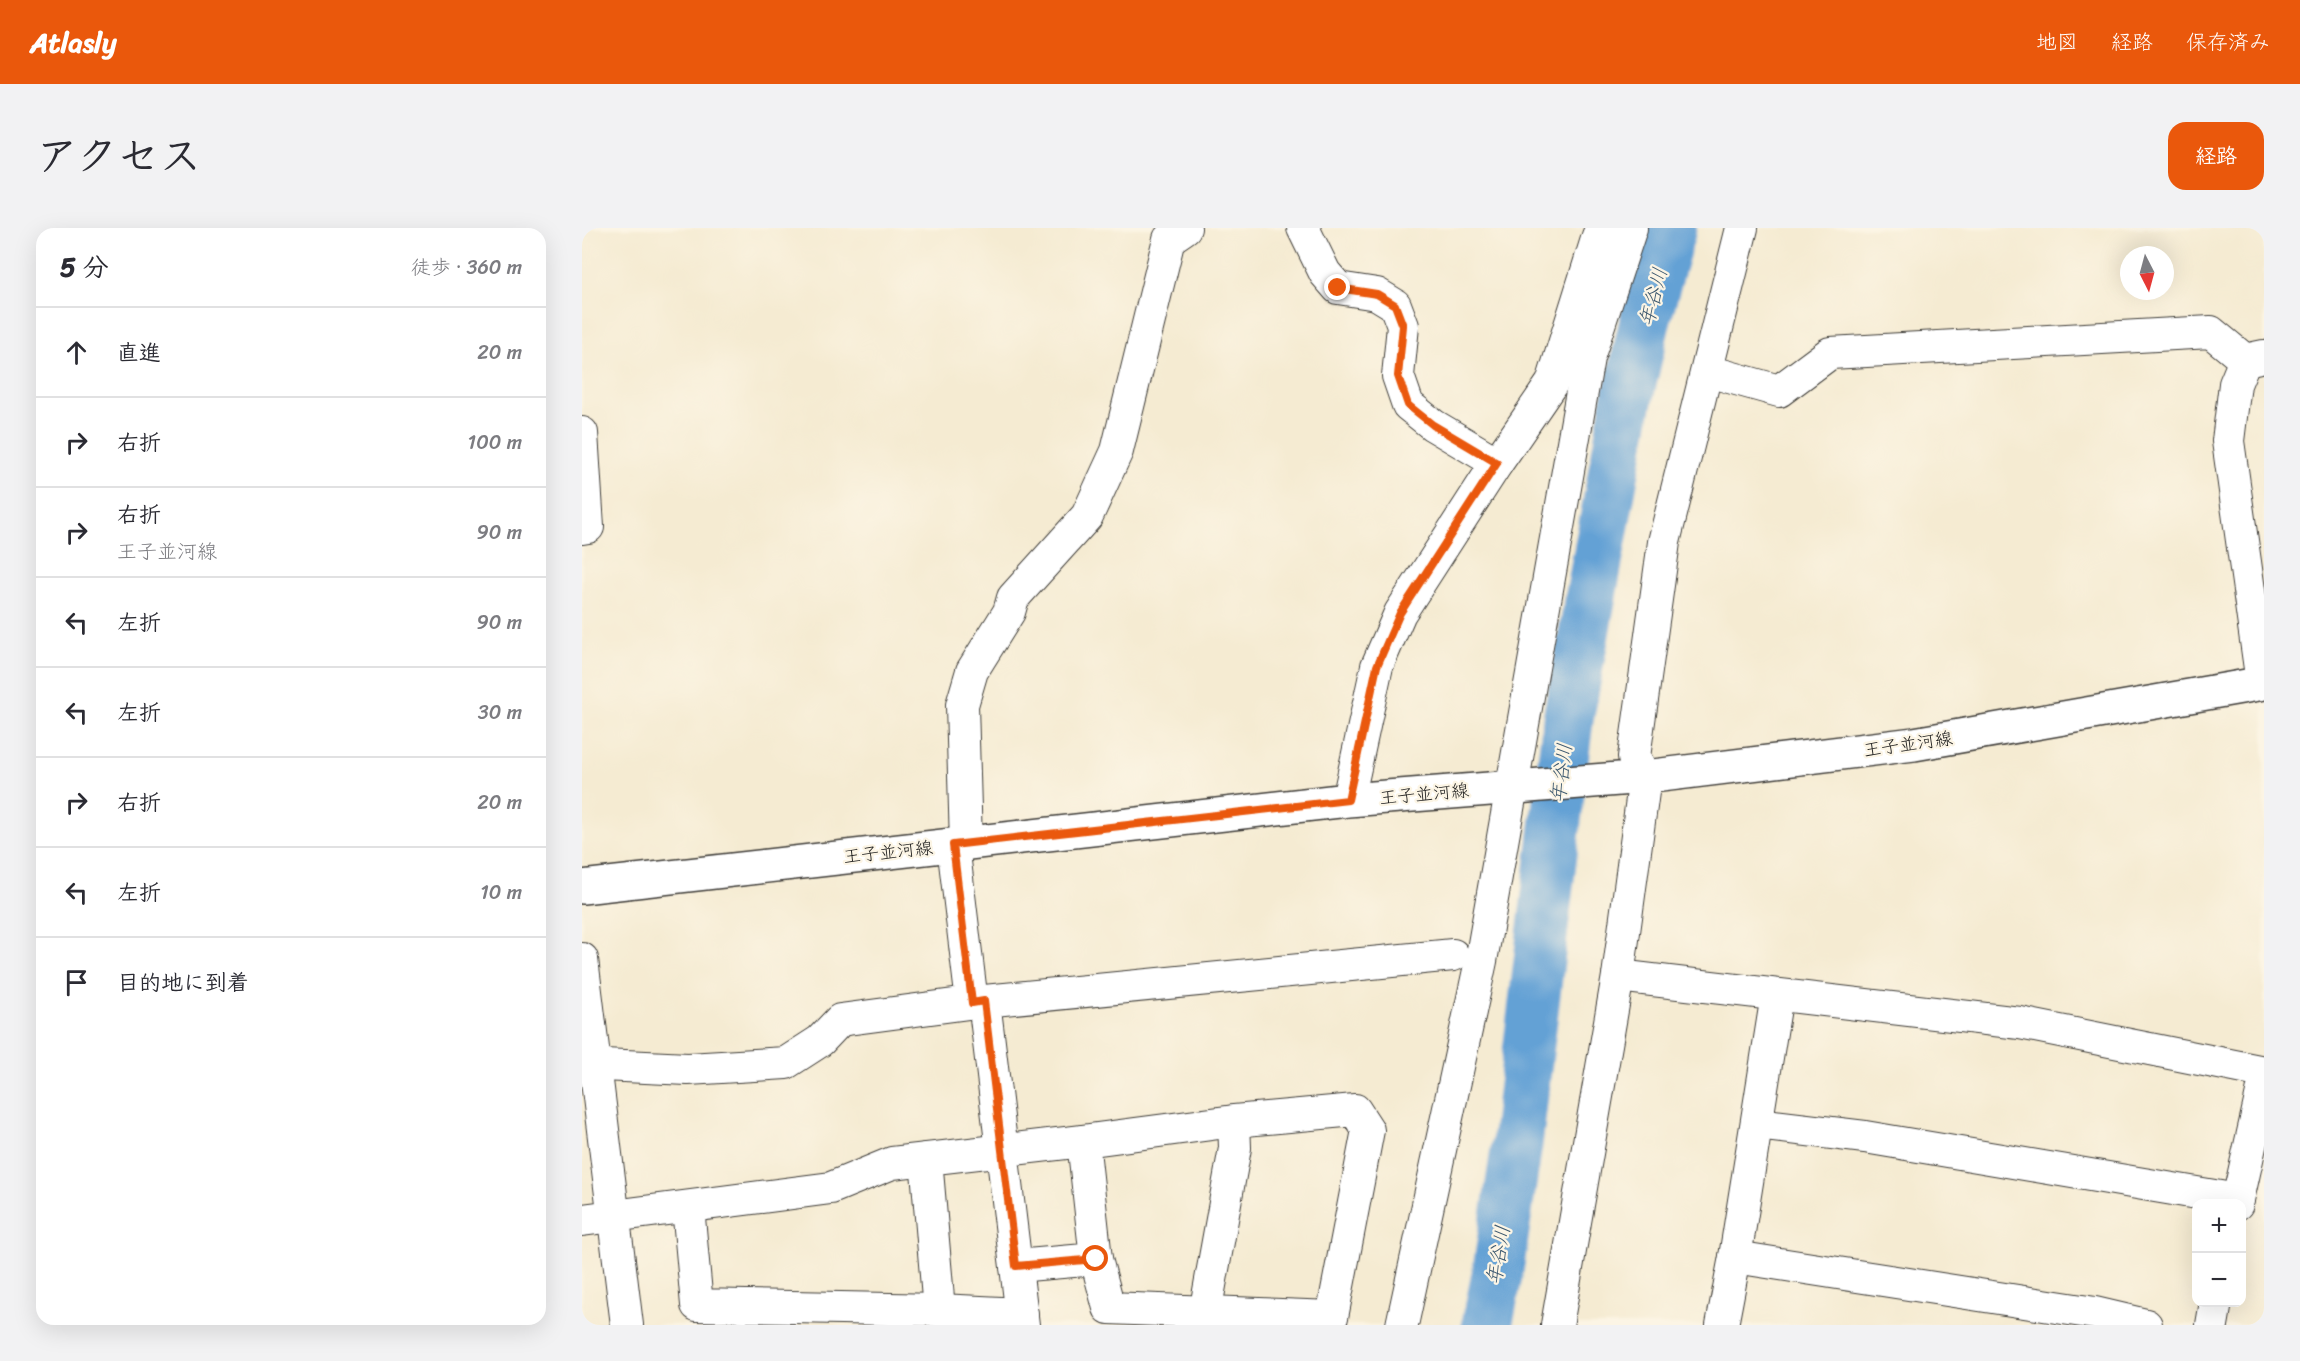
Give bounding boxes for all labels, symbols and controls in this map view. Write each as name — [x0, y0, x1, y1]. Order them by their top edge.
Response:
text: Atlasly — [30, 18, 117, 67]
text: 地図 — [2036, 23, 2078, 61]
text: 経路 — [2111, 23, 2153, 61]
text: 保存済み — [2186, 23, 2270, 61]
text: アクセス — [36, 119, 201, 193]
button: 経路 — [2168, 122, 2264, 190]
text: 5 分 — [60, 244, 109, 290]
north arrow — [2120, 246, 2174, 300]
text: 徒歩 · 360 m — [411, 250, 522, 285]
water label: 年谷川 — [1629, 264, 1678, 330]
route end — [1324, 274, 1350, 300]
text: 直進 — [117, 333, 161, 372]
text: 20 m — [477, 335, 522, 370]
icon: ahead — [60, 336, 93, 369]
text: 右折 — [117, 423, 161, 462]
text: 100 m — [468, 425, 522, 460]
icon: right — [60, 426, 93, 459]
text: 右折 — [117, 495, 161, 534]
text: 90 m — [477, 515, 522, 550]
icon: right — [60, 516, 93, 549]
text: 王子並河線 — [117, 534, 217, 569]
text: 左折 — [117, 603, 161, 642]
text: 90 m — [477, 605, 522, 640]
icon: left — [60, 606, 93, 639]
text: 左折 — [117, 693, 161, 732]
text: 30 m — [478, 695, 522, 730]
icon: left — [60, 696, 93, 729]
street label: 王子並河線 — [1861, 722, 1955, 766]
water label: 年谷川 — [1540, 741, 1583, 805]
street label: 王子並河線 — [1378, 774, 1470, 814]
text: 右折 — [117, 783, 161, 822]
text: 20 m — [477, 785, 522, 820]
icon: right — [60, 786, 93, 819]
street label: 王子並河線 — [842, 831, 934, 873]
text: 左折 — [117, 873, 161, 912]
text: 10 m — [480, 875, 522, 910]
icon: left — [60, 876, 93, 909]
text: 目的地に到着 — [117, 963, 249, 1002]
icon: arrive — [60, 966, 93, 999]
map controls — [2192, 1199, 2246, 1307]
button: + — [2192, 1199, 2246, 1253]
water label: 年谷川 — [1477, 1223, 1520, 1287]
route start — [1082, 1245, 1108, 1271]
button: − — [2192, 1253, 2246, 1307]

